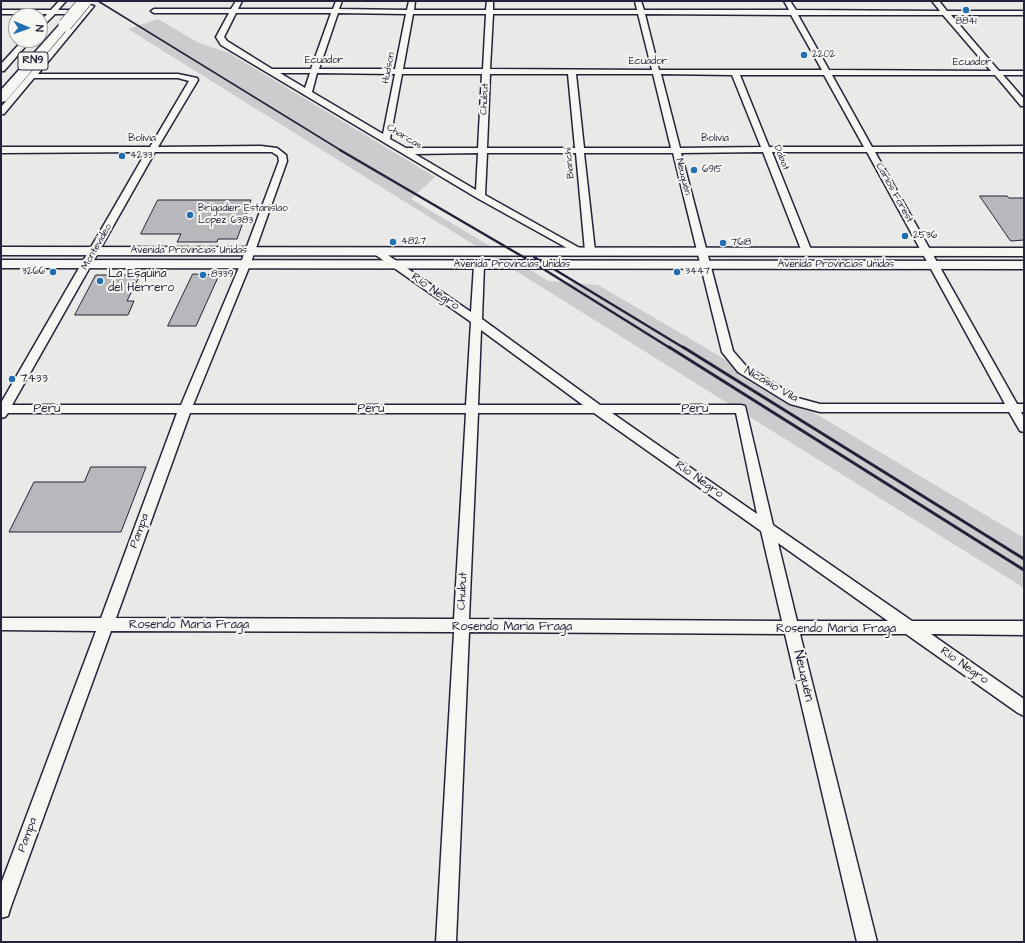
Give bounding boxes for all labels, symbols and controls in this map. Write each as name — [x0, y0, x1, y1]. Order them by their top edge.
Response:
marker: 8841 — [961, 5, 971, 15]
north arrow — [8, 8, 48, 48]
place label: 8841 — [955, 16, 977, 28]
text: N — [32, 25, 47, 32]
place label: 2202 — [812, 49, 835, 61]
marker: 2202 — [799, 50, 809, 60]
street label: Hudson — [380, 51, 398, 85]
road number: RN9 — [18, 52, 48, 70]
street label: Ecuador — [305, 55, 343, 67]
street label: Ecuador — [629, 56, 667, 68]
street label: Ecuador — [953, 57, 991, 69]
street label: Chubut — [478, 83, 492, 115]
street label: Charcas — [384, 122, 424, 152]
street label: Bolivia — [128, 133, 156, 145]
street label: Bolivia — [701, 133, 729, 145]
street label: Dabat — [771, 144, 791, 172]
street label: Bianchi — [563, 147, 577, 179]
place label: 4233 — [130, 150, 153, 162]
marker: 4233 — [117, 151, 127, 161]
street label: Neuquén — [673, 157, 693, 197]
street label: Carlos Forest — [873, 161, 915, 225]
place label: 6915 — [702, 164, 722, 176]
marker: 6915 — [689, 165, 699, 175]
place label: Brigadier Estanislao Lopez 6383 — [198, 203, 288, 226]
marker: Brigadier Estanislao Lopez 6383 — [185, 210, 195, 220]
street label: Montevideo — [79, 222, 115, 272]
place label: 2536 — [913, 230, 937, 242]
marker: 2536 — [900, 231, 910, 241]
place label: 4827 — [401, 236, 426, 248]
marker: 4827 — [388, 237, 398, 247]
place label: 7618 — [731, 237, 751, 249]
marker: 7618 — [718, 238, 728, 248]
street label: Avenida Provincias Unidas — [131, 245, 247, 257]
street label: Avenida Provincias Unidas — [454, 259, 570, 271]
street label: Avenida Provincias Unidas — [778, 259, 894, 271]
place label: 3266 — [22, 266, 45, 278]
place label: 3447 — [685, 266, 710, 278]
marker: 3266 — [48, 267, 58, 277]
place label: La Esquina del Herrero — [108, 267, 174, 295]
marker: 3447 — [672, 267, 682, 277]
place label: 8339 — [211, 269, 233, 281]
marker: 8339 — [198, 270, 208, 280]
street label: Río Negro — [408, 270, 462, 314]
marker: La Esquina del Herrero — [95, 276, 105, 286]
street label: Nicasio Vila — [742, 364, 800, 406]
place label: 7433 — [20, 372, 48, 386]
marker: 7433 — [7, 374, 17, 384]
street label: Perú — [34, 402, 60, 416]
street label: Perú — [358, 402, 384, 416]
street label: Perú — [682, 402, 708, 416]
street label: Río Negro — [672, 458, 726, 502]
street label: Pampa — [127, 512, 153, 550]
street label: Chubut — [455, 572, 471, 610]
street label: Rosendo María Fraga — [129, 618, 249, 632]
street label: Rosendo María Fraga — [452, 620, 572, 634]
street label: Rosendo María Fraga — [776, 622, 896, 636]
street label: Río Negro — [937, 644, 991, 688]
street label: Neuquén — [789, 649, 817, 703]
street label: Pampa — [15, 816, 41, 854]

